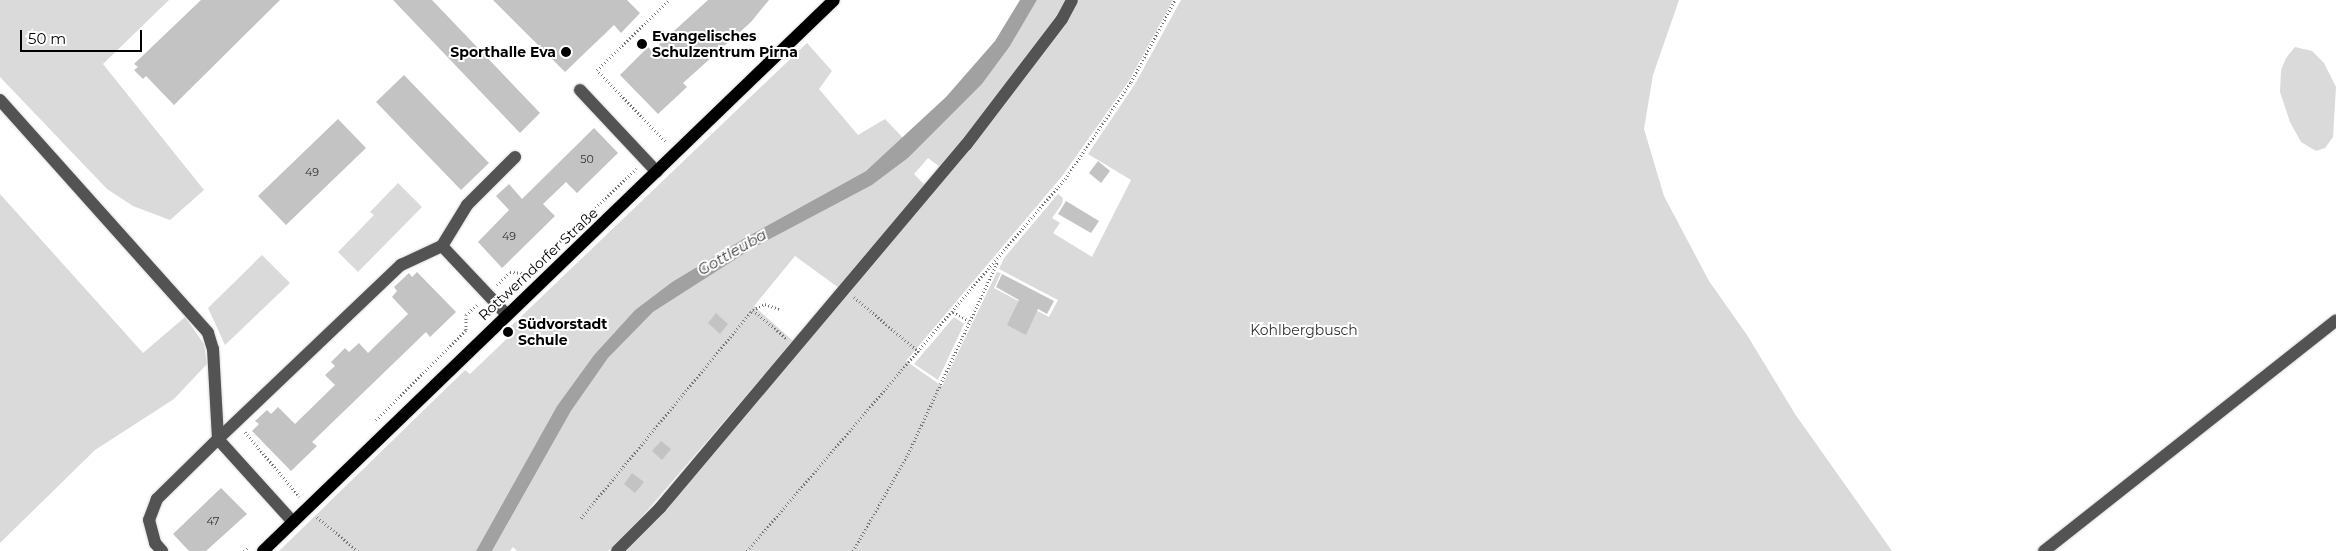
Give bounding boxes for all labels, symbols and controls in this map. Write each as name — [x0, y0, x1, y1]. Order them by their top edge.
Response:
scale bar — [22, 20, 145, 52]
place label: Evangelisches Schulzentrum Pirna — [652, 28, 798, 60]
text: 50 m — [28, 29, 66, 48]
marker: Evangelisches Schulzentrum Pirna — [636, 38, 648, 50]
place label: Sporthalle Eva — [450, 44, 556, 60]
marker: Sporthalle Eva — [560, 46, 572, 58]
house number: 50 — [580, 152, 594, 166]
house number: 49 — [305, 165, 319, 179]
street label: Rottwerndorfer Straße — [475, 204, 601, 324]
water label: Gottleuba — [694, 225, 770, 279]
house number: 49 — [502, 229, 516, 243]
place label: Südvorstadt Schule — [518, 316, 607, 348]
park label: Kohlbergbusch — [1250, 322, 1358, 338]
marker: Südvorstadt Schule — [502, 326, 514, 338]
house number: 47 — [206, 514, 220, 528]

